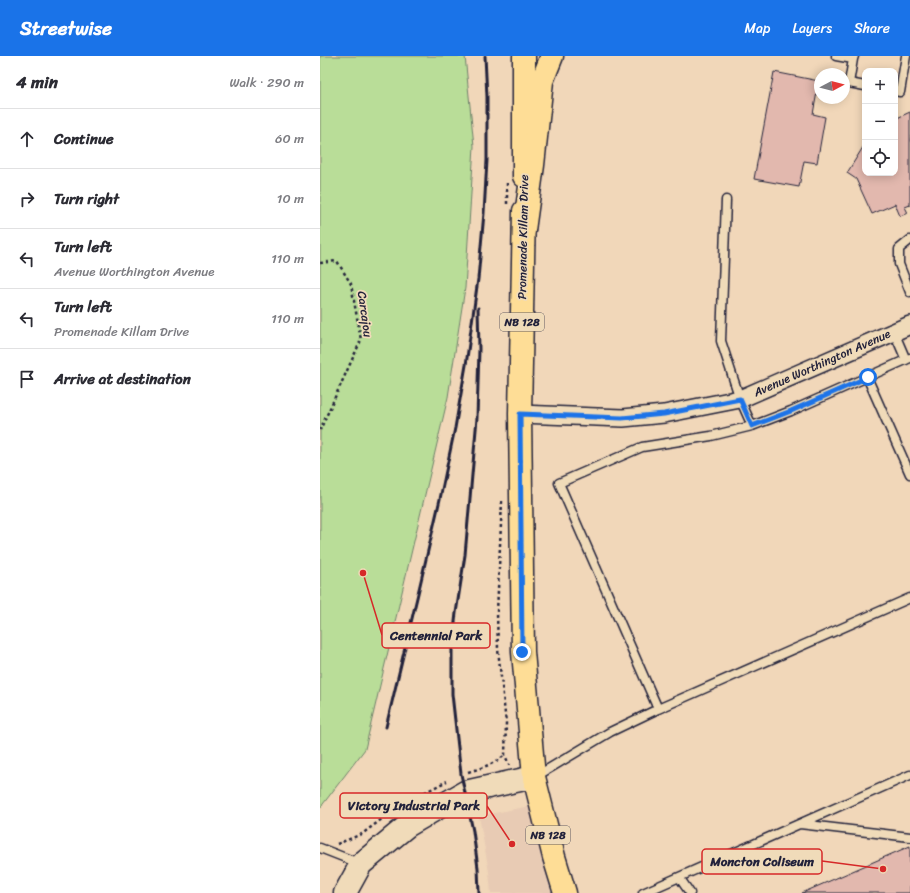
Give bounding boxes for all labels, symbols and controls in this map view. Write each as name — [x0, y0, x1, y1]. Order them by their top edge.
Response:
text: Streetwise — [20, 12, 112, 45]
text: Map — [745, 16, 770, 41]
text: Layers — [792, 16, 832, 41]
text: Share — [854, 16, 890, 41]
text: 4 min — [16, 67, 58, 97]
north arrow — [814, 68, 850, 104]
map controls — [862, 68, 898, 176]
button: + — [862, 68, 898, 104]
text: Walk · 290 m — [230, 71, 304, 94]
button: − — [862, 104, 898, 140]
text: Continue — [54, 126, 114, 152]
text: 60 m — [275, 127, 304, 150]
icon: ahead — [16, 128, 38, 150]
button: locate — [862, 140, 898, 176]
street label: Promenade Killam Drive — [511, 174, 535, 300]
text: Turn right — [54, 186, 119, 212]
text: 10 m — [277, 187, 304, 210]
icon: right — [16, 188, 38, 210]
text: Turn left — [54, 234, 112, 260]
text: 110 m — [271, 247, 304, 270]
icon: left — [16, 248, 38, 270]
text: Avenue Worthington Avenue — [54, 260, 215, 283]
street label: Carcajou — [351, 290, 379, 339]
text: Turn left — [54, 294, 112, 320]
text: 110 m — [271, 307, 304, 330]
icon: left — [16, 308, 38, 330]
road number: NB 128 — [500, 313, 544, 331]
text: Promenade Killam Drive — [54, 320, 189, 343]
street label: Avenue Worthington Avenue — [749, 323, 894, 404]
text: Arrive at destination — [54, 366, 191, 392]
icon: arrive — [16, 368, 38, 390]
route start — [859, 368, 877, 386]
callout: Centennial Park — [382, 623, 490, 648]
text: Centennial Park — [389, 624, 483, 647]
route end — [513, 643, 531, 661]
callout: Victory Industrial Park — [340, 793, 487, 818]
text: Victory Industrial Park — [348, 794, 480, 817]
road number: NB 128 — [526, 826, 570, 844]
callout: Moncton Coliseum — [702, 849, 822, 874]
text: Moncton Coliseum — [709, 850, 814, 873]

